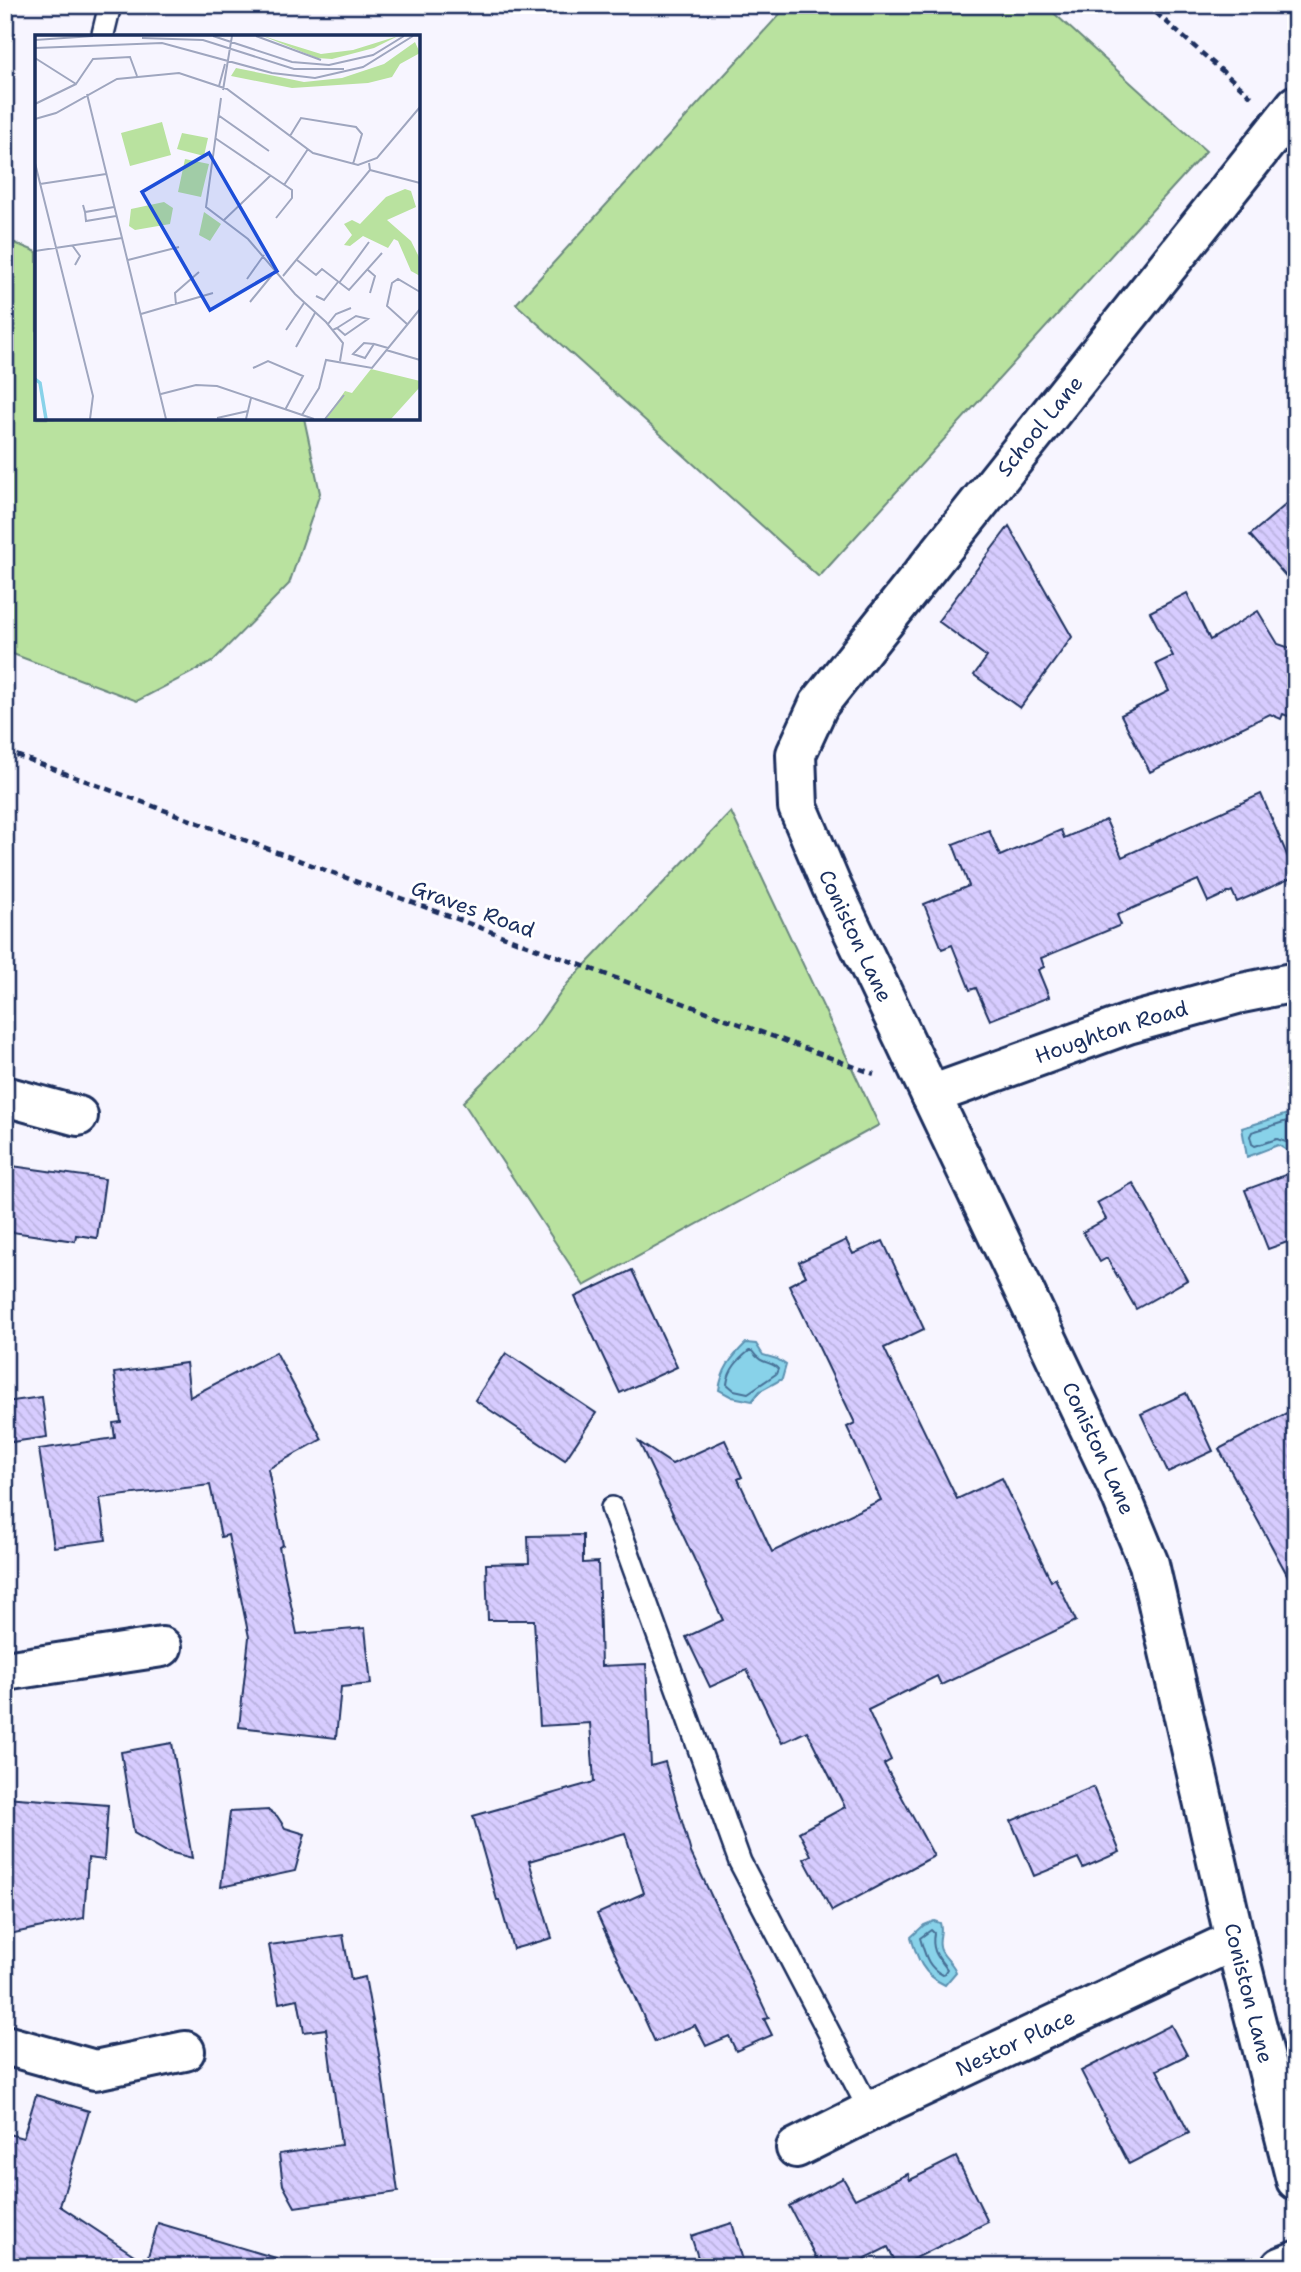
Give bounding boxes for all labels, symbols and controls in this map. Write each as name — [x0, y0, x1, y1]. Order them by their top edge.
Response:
inset map — [35, 35, 420, 420]
street label: School Lane — [991, 370, 1089, 482]
street label: Coniston Lane — [812, 865, 899, 1007]
street label: Graves Road — [407, 874, 539, 944]
street label: Houghton Road — [1031, 994, 1191, 1070]
street label: Coniston Lane — [1055, 1377, 1141, 1519]
street label: Coniston Lane — [1218, 1920, 1280, 2066]
street label: Nestor Place — [951, 2003, 1080, 2083]

